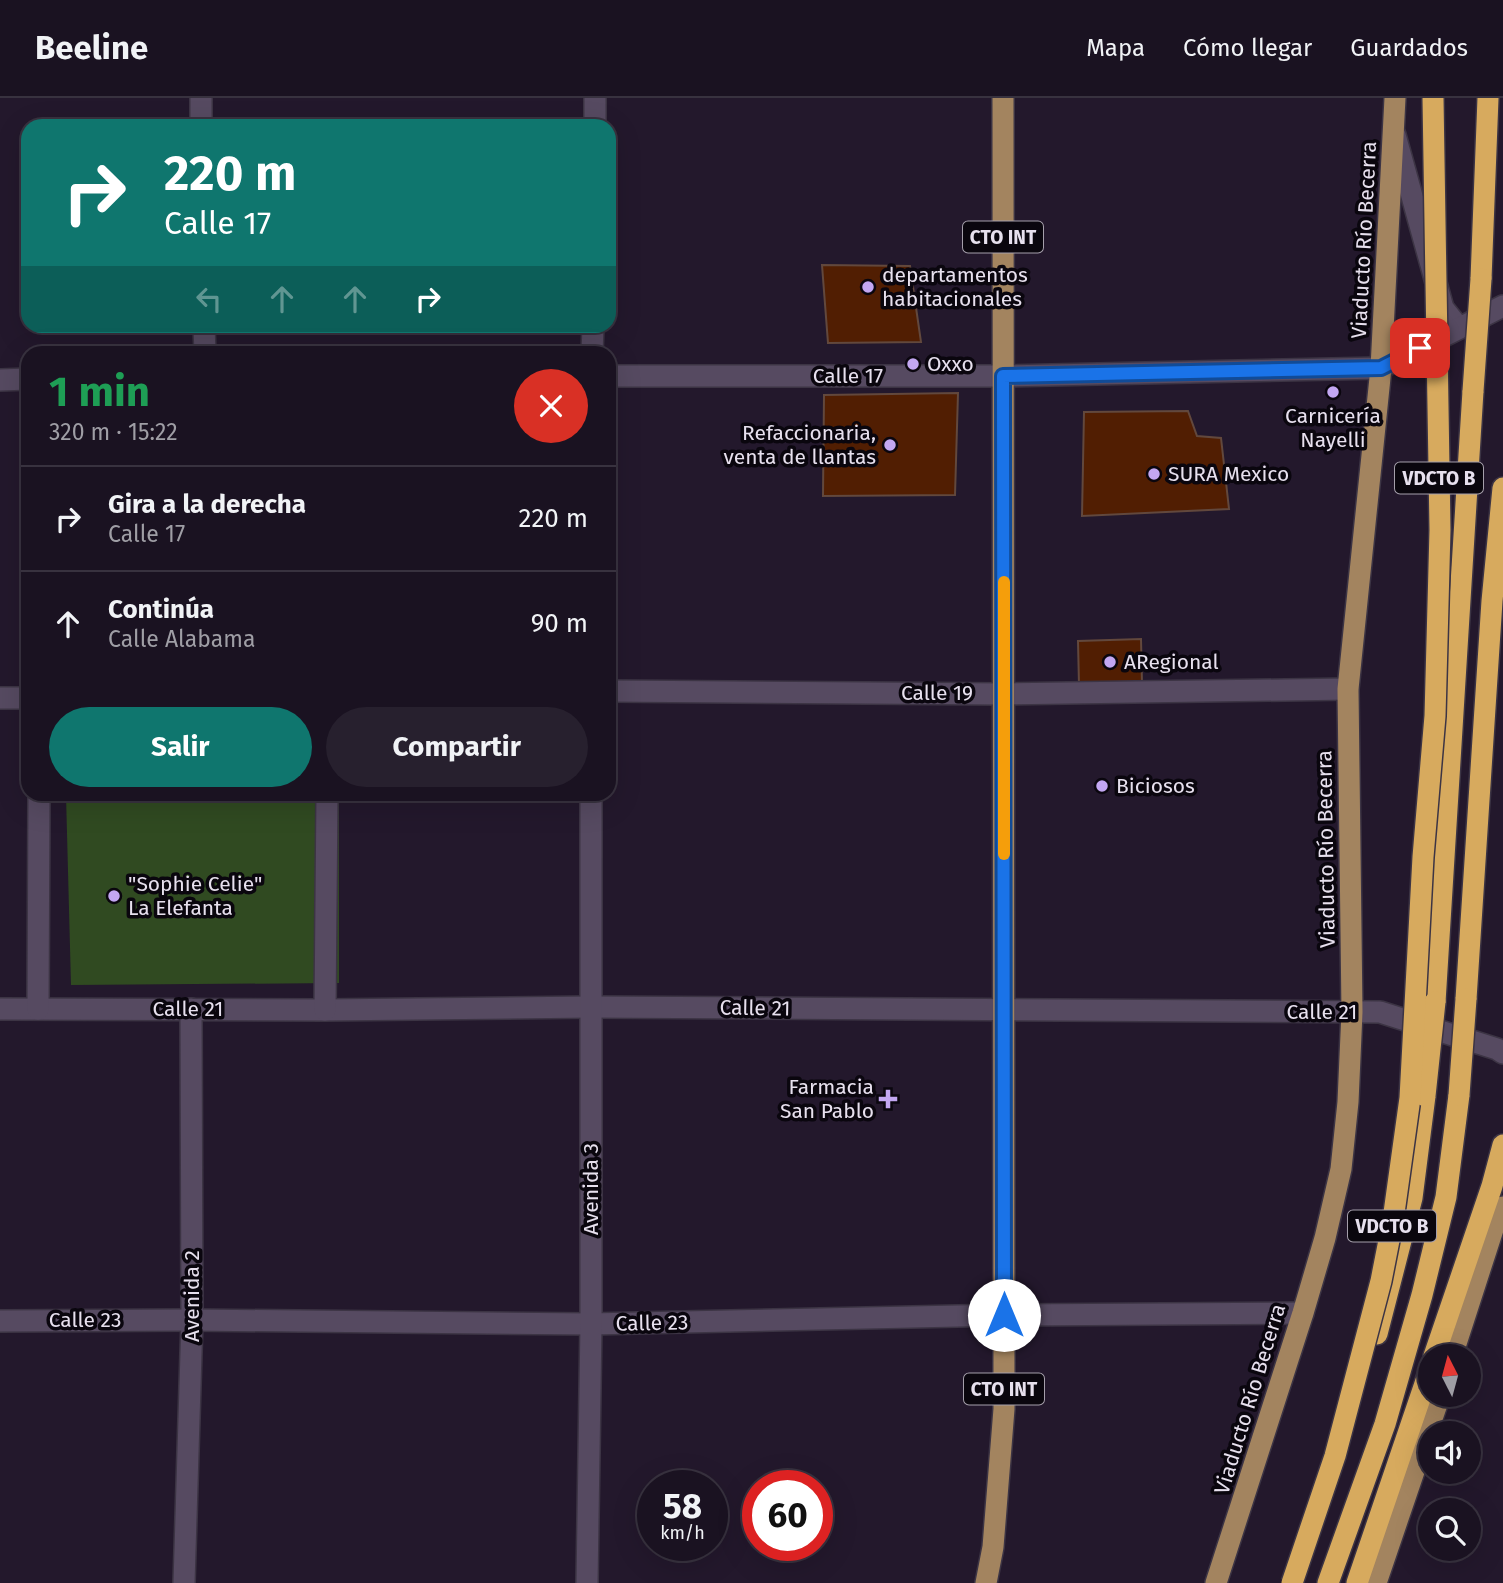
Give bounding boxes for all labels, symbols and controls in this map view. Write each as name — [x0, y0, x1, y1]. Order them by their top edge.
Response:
text: Beeline — [35, 28, 148, 68]
text: Mapa — [1086, 34, 1145, 62]
text: Cómo llegar — [1183, 34, 1312, 62]
text: Guardados — [1350, 34, 1468, 62]
street label: Viaducto Río Becerra — [1346, 141, 1382, 339]
text: 220 m — [164, 144, 296, 203]
icon: right — [49, 147, 140, 238]
text: Calle 17 — [164, 204, 271, 242]
road number: CTO INT — [963, 222, 1043, 252]
place label: departamentos habitacionales — [882, 262, 1028, 312]
marker: departamentos habitacionales — [860, 279, 876, 295]
icon: left — [190, 280, 228, 318]
icon: ahead — [263, 280, 301, 318]
icon: ahead — [336, 280, 374, 318]
icon: right — [409, 280, 447, 318]
pin — [1390, 318, 1450, 378]
icon: arrive — [1401, 329, 1439, 367]
place label: Oxxo — [927, 351, 974, 377]
marker: Oxxo — [905, 356, 921, 372]
street label: Calle 17 — [813, 363, 883, 389]
text: 1 min — [49, 367, 150, 417]
button: close — [514, 369, 588, 443]
marker: Carnicería Nayelli — [1325, 384, 1341, 400]
place label: Carnicería Nayelli — [1285, 403, 1381, 453]
text: 320 m · 15:22 — [49, 418, 178, 446]
place label: Refaccionaria, venta de llantas — [724, 420, 876, 470]
marker: Refaccionaria, venta de llantas — [882, 437, 898, 453]
place label: SURA Mexico — [1168, 461, 1289, 487]
road number: VDCTO B — [1395, 462, 1483, 494]
marker: SURA Mexico — [1146, 466, 1162, 482]
text: Gira a la derecha — [108, 489, 306, 520]
icon: right — [49, 500, 87, 538]
text: 220 m — [519, 503, 588, 534]
text: Calle 17 — [108, 520, 185, 548]
text: Continúa — [108, 594, 214, 625]
icon: ahead — [49, 605, 87, 643]
text: 90 m — [531, 608, 588, 639]
text: Calle Alabama — [108, 625, 255, 653]
place label: ARegional — [1124, 649, 1219, 675]
marker: ARegional — [1102, 654, 1118, 670]
street label: Calle 19 — [901, 680, 973, 706]
button: Salir — [49, 707, 312, 787]
button: Compartir — [326, 707, 588, 787]
street label: Viaducto Río Becerra — [1311, 750, 1341, 948]
place label: Biciosos — [1116, 773, 1195, 799]
marker: Biciosos — [1094, 778, 1110, 794]
place label: "Sophie Celie" La Elefanta — [128, 871, 262, 921]
marker: "Sophie Celie" La Elefanta — [106, 888, 122, 904]
street label: Calle 21 — [719, 994, 791, 1022]
street label: Calle 21 — [153, 996, 223, 1022]
street label: Calle 21 — [1287, 999, 1357, 1025]
place label: Farmacia San Pablo — [780, 1074, 874, 1124]
marker: Farmacia San Pablo — [880, 1091, 896, 1107]
street label: Avenida 3 — [578, 1143, 604, 1235]
road number: VDCTO B — [1348, 1210, 1436, 1242]
street label: Avenida 2 — [179, 1250, 205, 1342]
position arrow — [967, 1278, 1041, 1352]
street label: Viaducto Río Becerra — [1209, 1301, 1291, 1497]
street label: Calle 23 — [49, 1307, 121, 1333]
street label: Calle 23 — [615, 1309, 689, 1337]
north arrow — [1418, 1344, 1480, 1407]
map controls — [1418, 1344, 1481, 1561]
road number: CTO INT — [964, 1373, 1044, 1404]
button: sound — [1418, 1421, 1481, 1484]
speed limit sign: 60 — [742, 1470, 833, 1561]
text: 58 — [663, 1485, 702, 1527]
button: search — [1418, 1498, 1481, 1561]
text: km/h — [660, 1522, 705, 1544]

